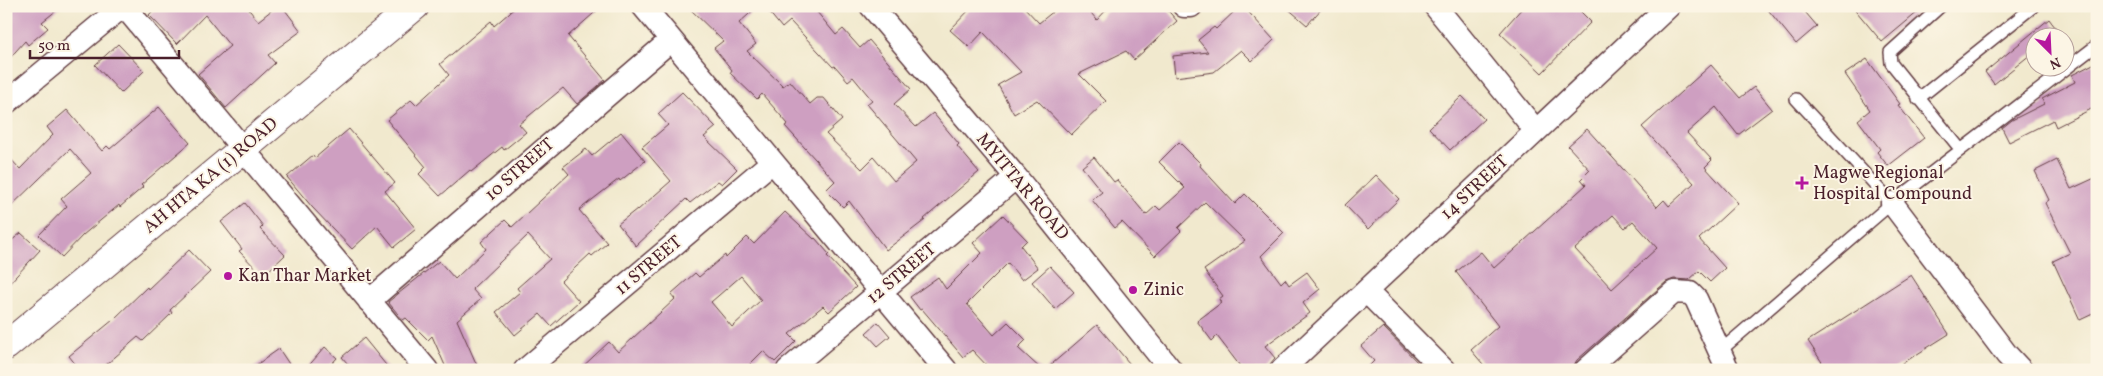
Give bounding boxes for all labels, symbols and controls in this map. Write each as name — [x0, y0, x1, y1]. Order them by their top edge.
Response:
scale bar — [30, 28, 179, 60]
north arrow — [2026, 28, 2076, 78]
text: 50 m — [38, 36, 70, 57]
text: N — [2046, 52, 2063, 73]
street label: AH HTA KA (1) ROAD — [138, 112, 284, 240]
street label: MYITTAR ROAD — [970, 128, 1074, 246]
street label: 10 STREET — [480, 132, 561, 207]
street label: 14 STREET — [1435, 150, 1515, 226]
place label: Magwe Regional Hospital Compound — [1813, 161, 1972, 207]
marker: Magwe Regional Hospital Compound — [1795, 176, 1809, 190]
street label: 11 STREET — [610, 230, 688, 302]
street label: 12 STREET — [862, 237, 942, 310]
place label: Kan Thar Market — [238, 264, 372, 289]
marker: Kan Thar Market — [222, 270, 234, 282]
place label: Zinic — [1143, 278, 1184, 303]
marker: Zinic — [1127, 284, 1139, 296]

